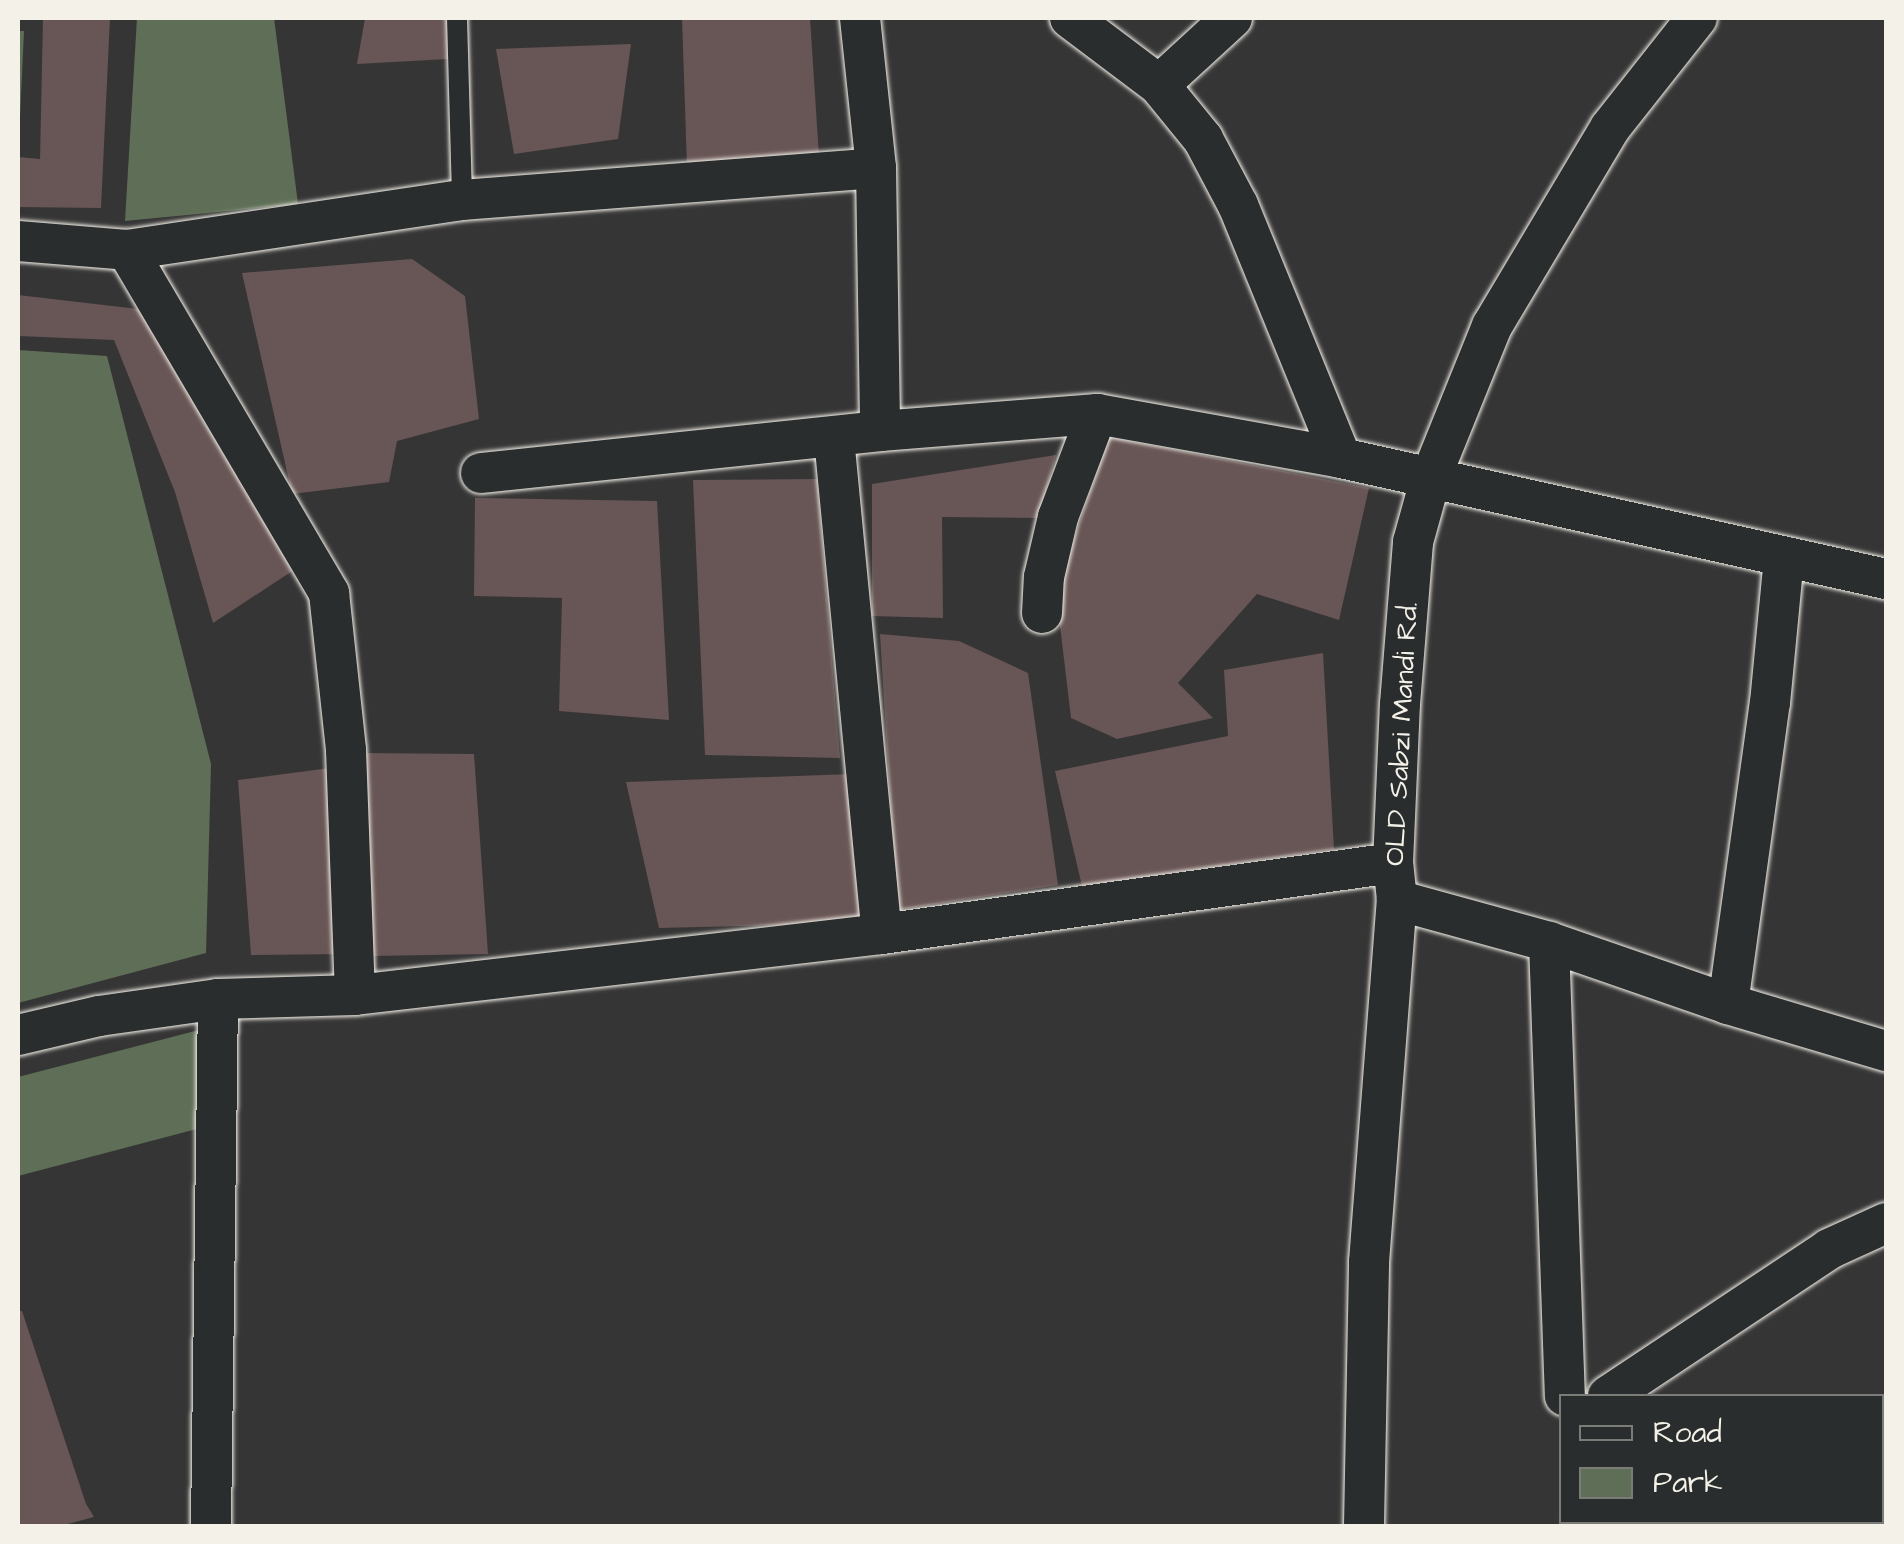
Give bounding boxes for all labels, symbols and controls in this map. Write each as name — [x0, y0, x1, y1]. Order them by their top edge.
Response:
street label: OLD Sabzi Mandi Rd. — [1378, 601, 1426, 867]
legend — [1559, 1394, 1884, 1524]
text: Road — [1653, 1412, 1722, 1454]
text: Park — [1653, 1462, 1722, 1504]

